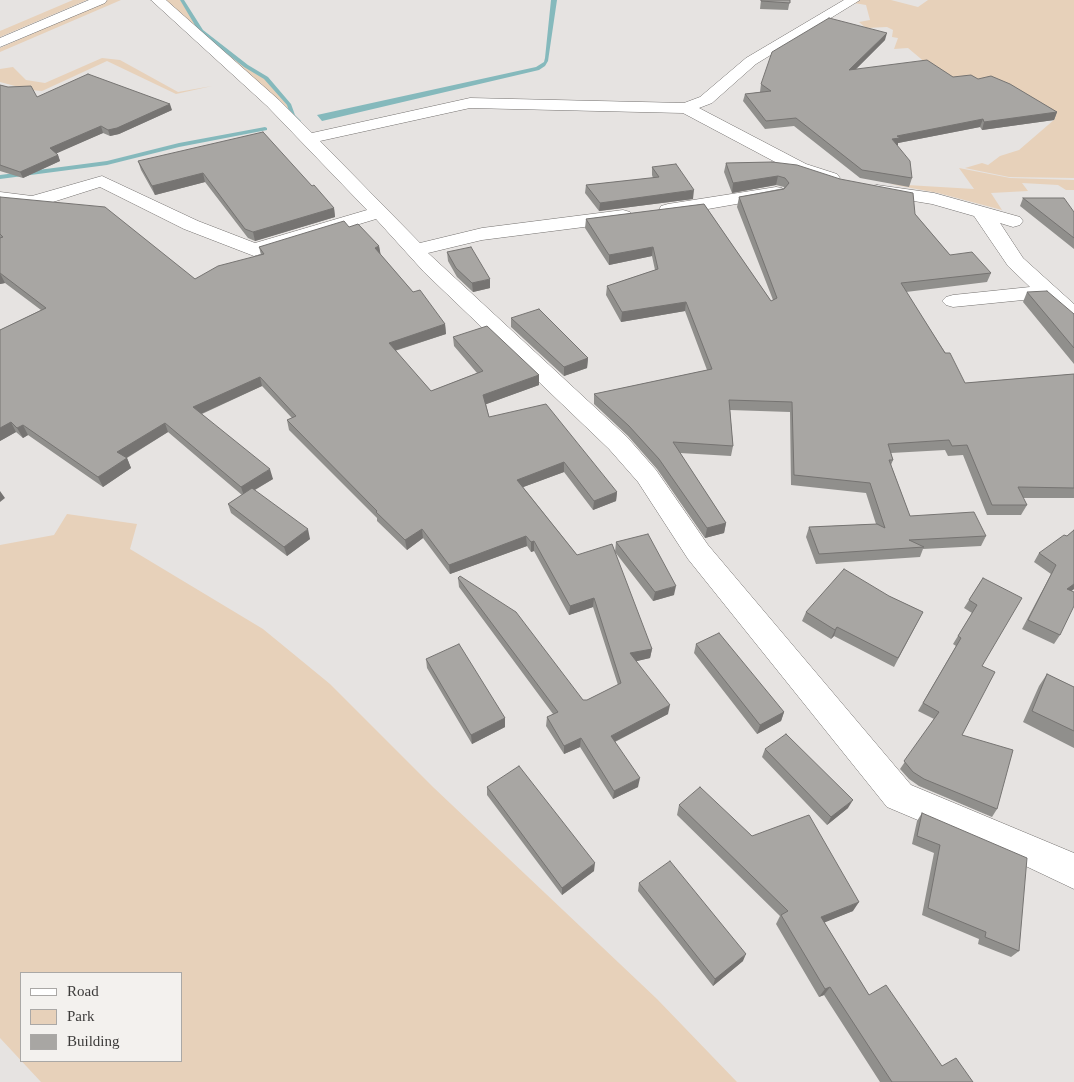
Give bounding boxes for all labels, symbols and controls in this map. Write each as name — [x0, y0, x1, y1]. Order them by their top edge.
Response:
legend — [20, 972, 182, 1062]
text: Road — [67, 983, 99, 999]
text: Park — [67, 1008, 95, 1024]
text: Building — [67, 1033, 120, 1049]

